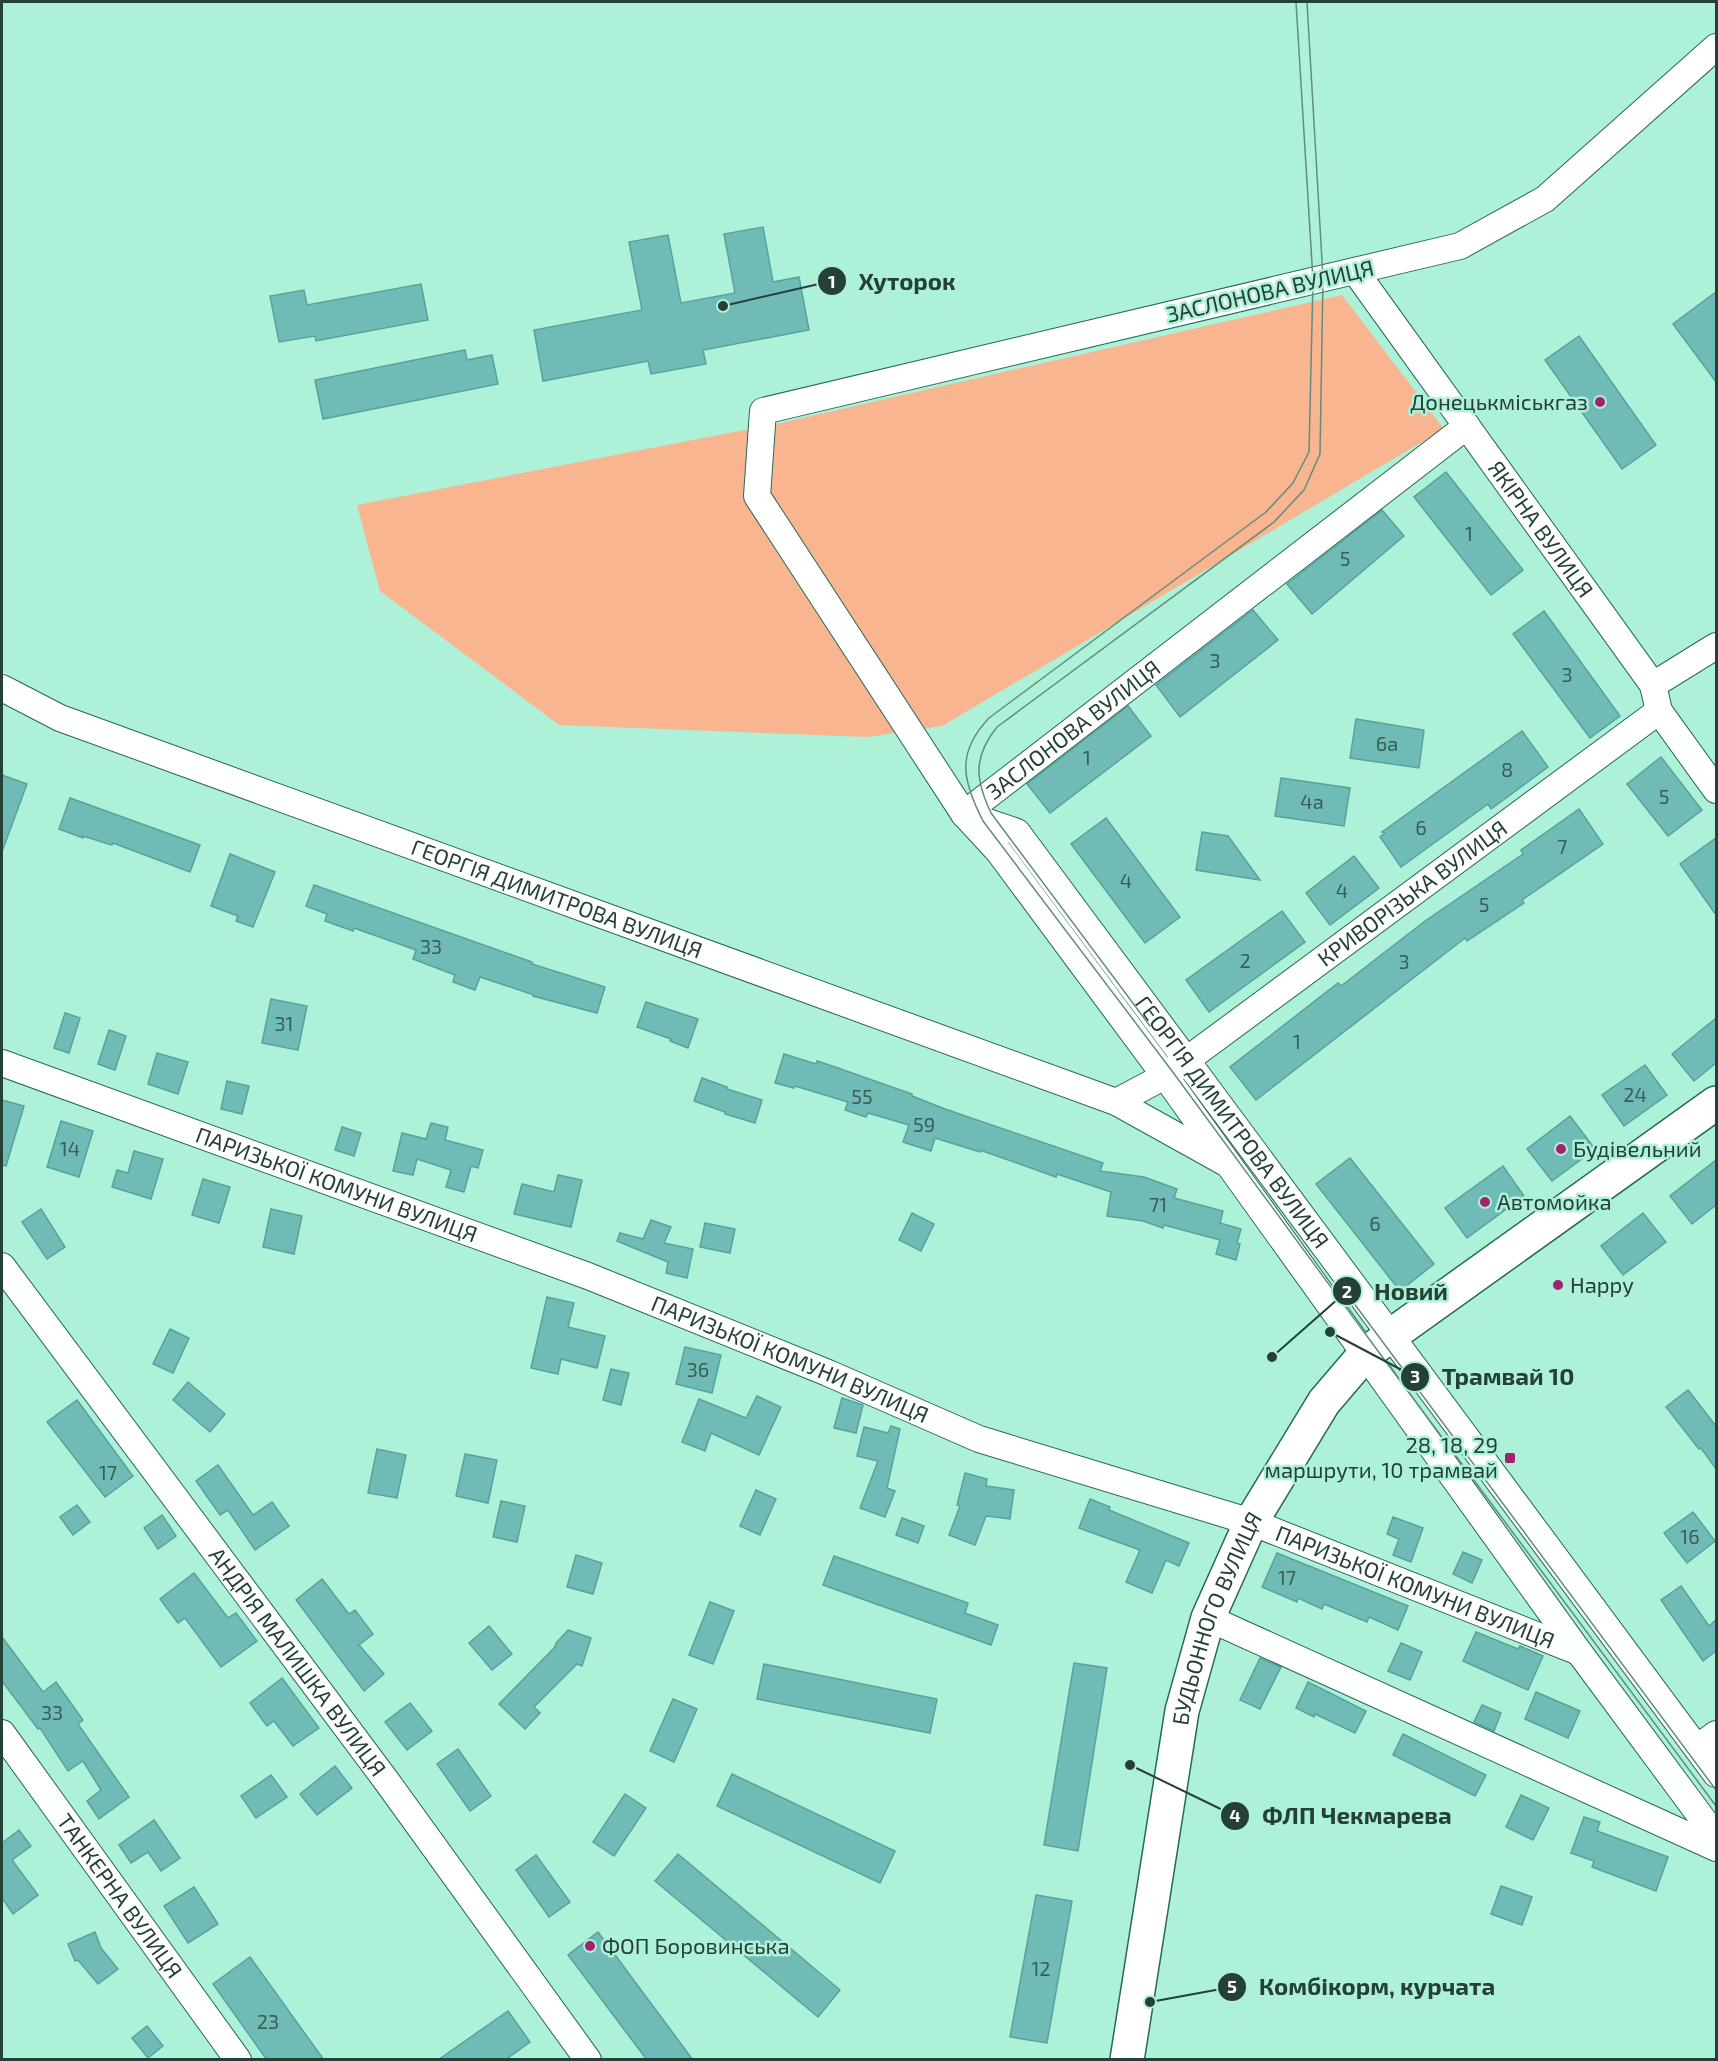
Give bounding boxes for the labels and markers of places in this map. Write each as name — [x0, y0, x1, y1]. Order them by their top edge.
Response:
callout: Хуторок — [817, 260, 968, 302]
place label: Донецькміськгаз — [1410, 388, 1588, 414]
marker: Донецькміськгаз — [1593, 395, 1607, 409]
place label: Будівельний — [1573, 1135, 1702, 1162]
marker: Будівельний — [1554, 1142, 1568, 1156]
place label: Автомойка — [1497, 1188, 1612, 1214]
marker: Автомойка — [1478, 1195, 1492, 1209]
callout: Новий — [1332, 1270, 1460, 1312]
place label: Happy — [1570, 1271, 1634, 1297]
marker: Happy — [1551, 1278, 1565, 1292]
callout: Трамвай 10 — [1400, 1356, 1587, 1398]
place label: 28, 18, 29 маршрути, 10 трамвай — [1264, 1431, 1498, 1483]
marker: 28, 18, 29 маршрути, 10 трамвай — [1503, 1451, 1517, 1465]
callout: ФЛП Чекмарева — [1220, 1795, 1463, 1837]
place label: ФОП Боровинська — [602, 1932, 790, 1958]
marker: ФОП Боровинська — [583, 1939, 597, 1953]
callout: Комбікорм, курчата — [1217, 1966, 1507, 2008]

